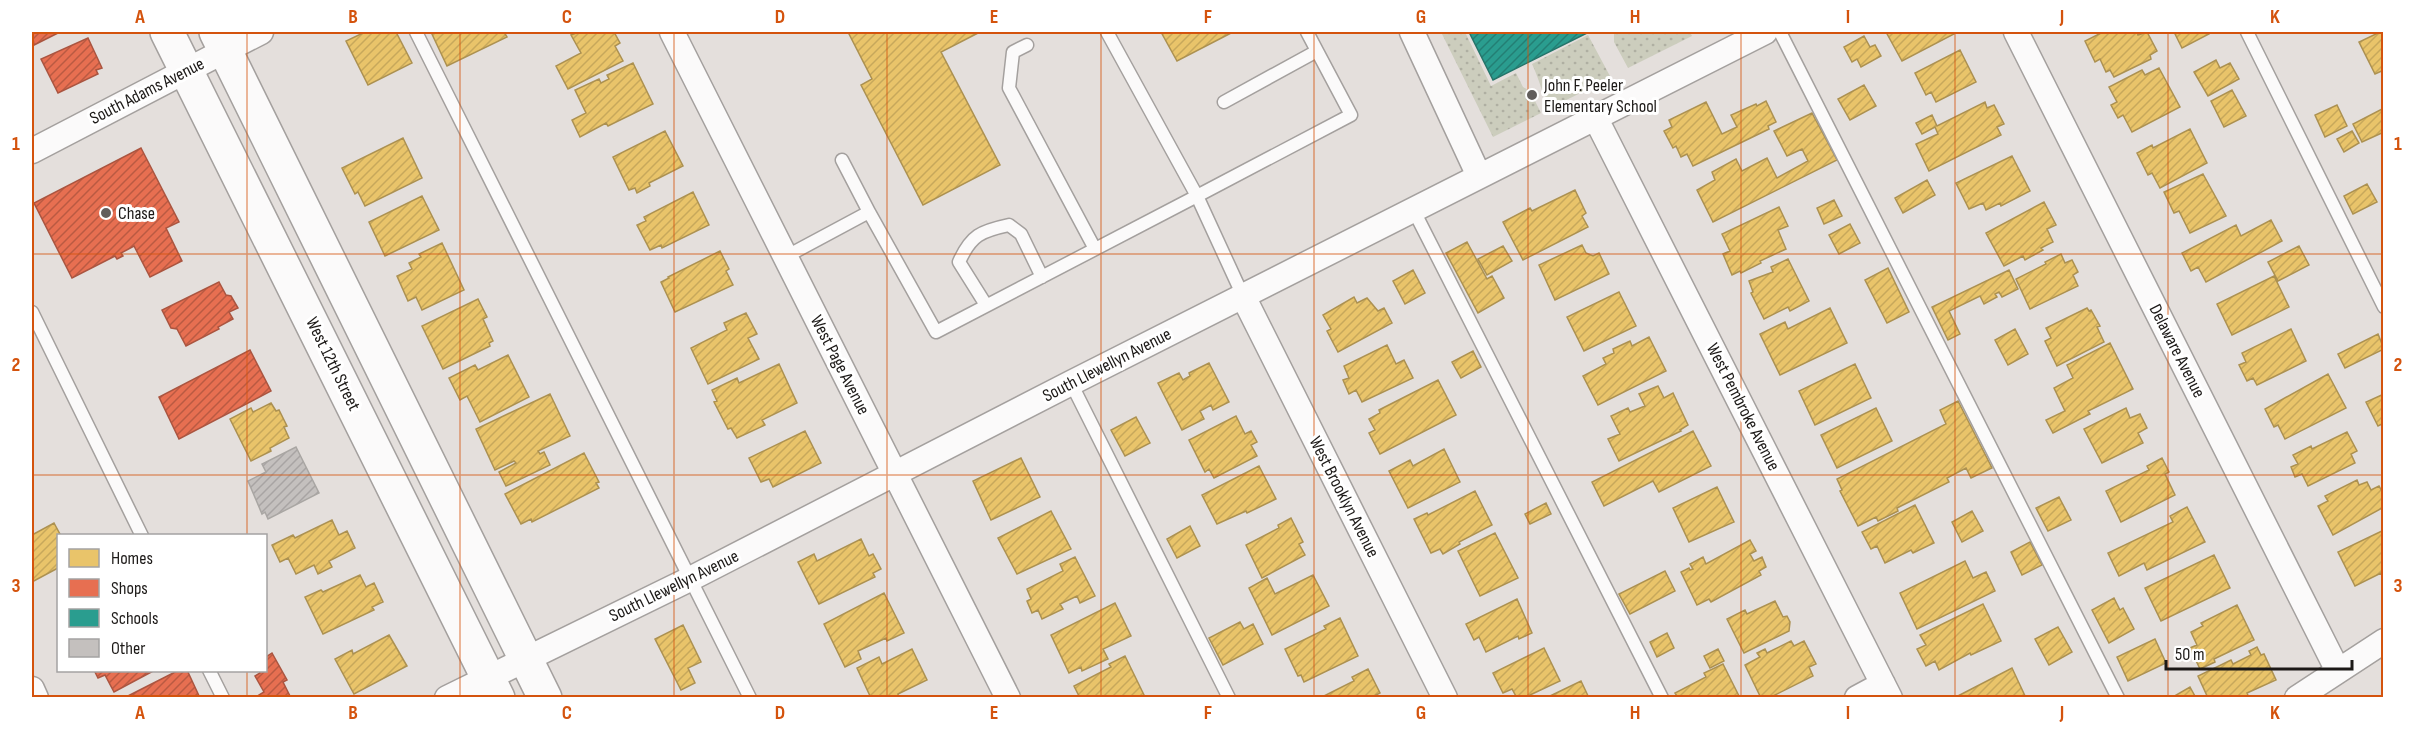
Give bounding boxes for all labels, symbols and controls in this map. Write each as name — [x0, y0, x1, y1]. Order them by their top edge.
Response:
text: A — [134, 5, 145, 29]
text: B — [348, 5, 358, 29]
text: C — [562, 5, 572, 29]
text: D — [775, 5, 785, 29]
text: E — [990, 5, 998, 29]
text: F — [1204, 5, 1212, 29]
text: G — [1416, 5, 1426, 29]
text: H — [1630, 5, 1640, 29]
text: I — [1846, 5, 1850, 29]
text: J — [2059, 5, 2064, 29]
text: K — [2270, 5, 2280, 29]
street label: South Adams Avenue — [86, 53, 208, 129]
place label: John F. Peeler Elementary School — [1543, 75, 1657, 117]
marker: John F. Peeler Elementary School — [1525, 88, 1539, 102]
text: 1 — [12, 132, 20, 156]
text: 1 — [2394, 132, 2402, 156]
place label: Chase — [118, 203, 155, 224]
marker: Chase — [99, 206, 113, 220]
street label: Delaware Avenue — [2144, 301, 2210, 401]
street label: West Page Avenue — [806, 312, 874, 418]
street label: West 12th Street — [301, 314, 365, 415]
street label: South Llewellyn Avenue — [1039, 324, 1175, 406]
street label: West Pembroke Avenue — [1702, 340, 1784, 474]
text: 2 — [12, 353, 20, 377]
text: 2 — [2394, 353, 2402, 377]
street label: West Brooklyn Avenue — [1304, 433, 1384, 561]
legend — [57, 534, 267, 672]
street label: South Llewellyn Avenue — [606, 546, 742, 626]
text: Homes — [111, 548, 153, 569]
text: 3 — [12, 574, 21, 598]
text: 3 — [2394, 574, 2403, 598]
text: Shops — [111, 578, 148, 599]
text: Schools — [111, 608, 158, 629]
scale bar — [2166, 633, 2352, 671]
text: Other — [111, 638, 145, 659]
text: 50 m — [2175, 644, 2205, 665]
text: A — [134, 701, 145, 725]
text: B — [348, 701, 358, 725]
text: C — [562, 701, 572, 725]
text: D — [775, 701, 785, 725]
text: E — [990, 701, 998, 725]
text: F — [1204, 701, 1212, 725]
text: G — [1416, 701, 1426, 725]
text: H — [1630, 701, 1640, 725]
text: I — [1846, 701, 1850, 725]
text: J — [2059, 701, 2064, 725]
text: K — [2270, 701, 2280, 725]

